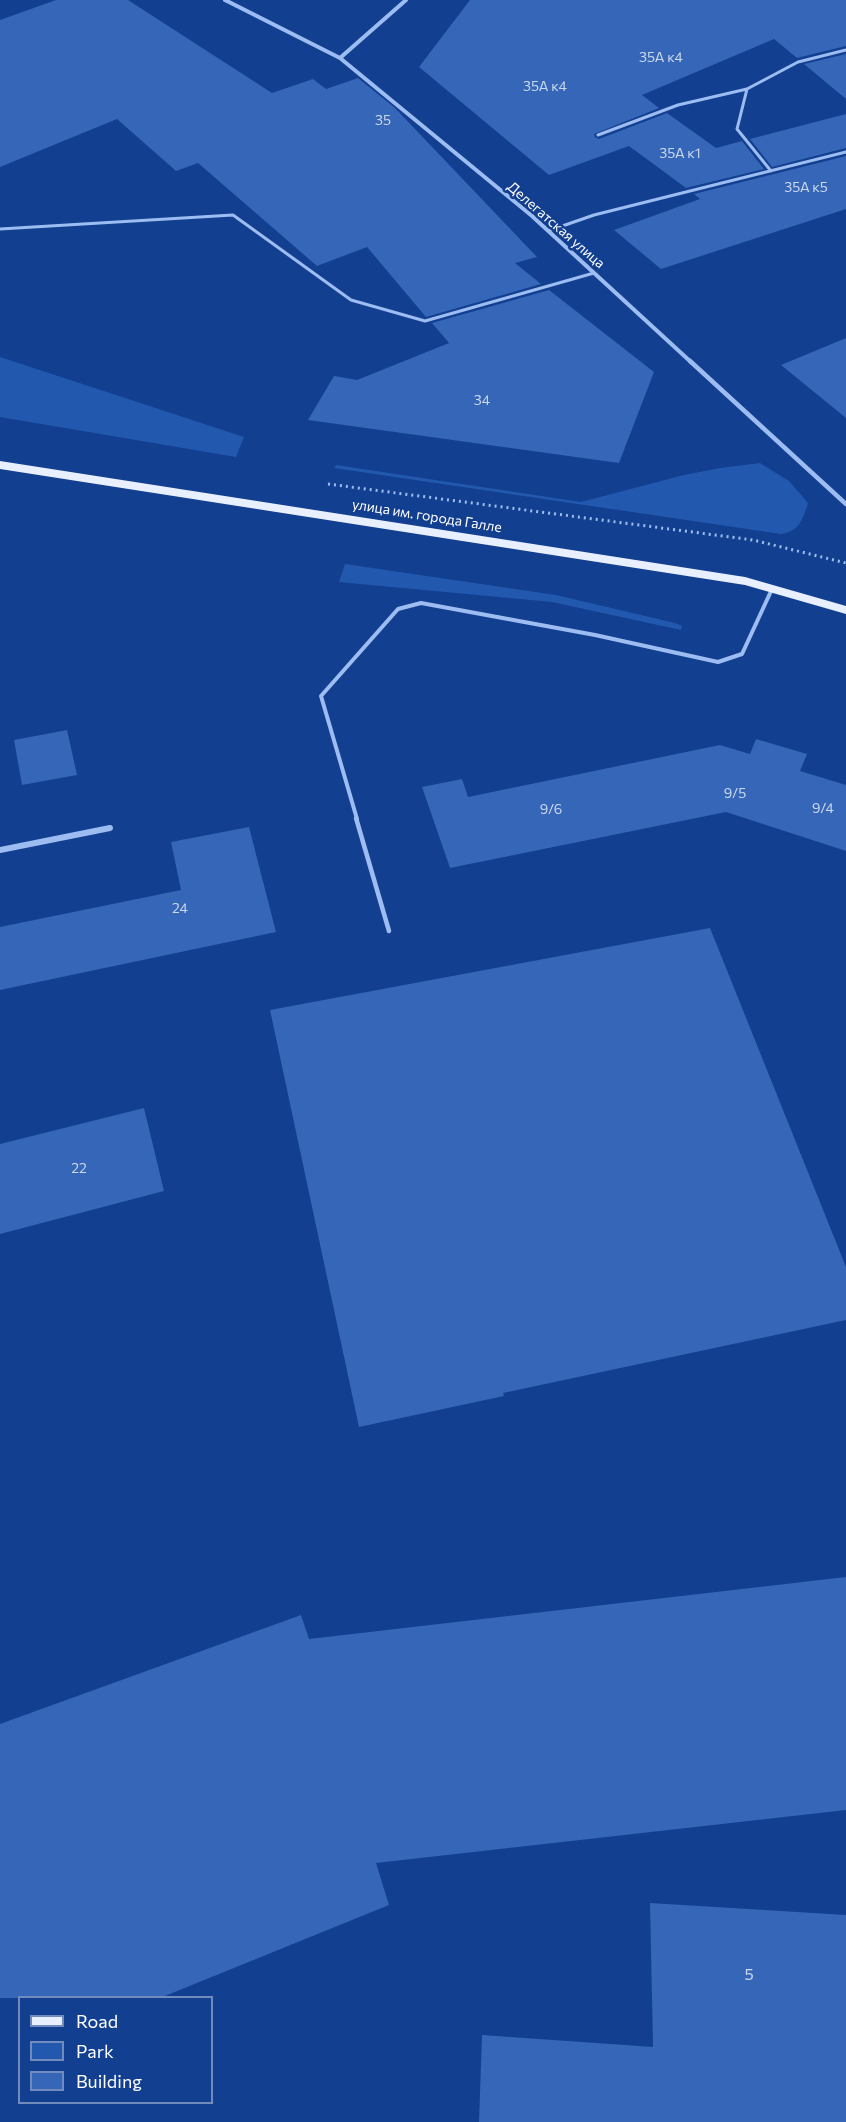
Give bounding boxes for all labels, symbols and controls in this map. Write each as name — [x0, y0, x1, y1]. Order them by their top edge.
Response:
house number: 35А к4 — [639, 49, 683, 65]
house number: 35А к4 — [523, 78, 567, 94]
house number: 35 — [375, 112, 391, 128]
house number: 35А к1 — [659, 145, 701, 161]
street label: Делегатская улица — [504, 178, 608, 272]
house number: 35А к5 — [784, 179, 828, 195]
house number: 34 — [474, 392, 490, 408]
street label: улица им. города Галле — [351, 496, 503, 536]
house number: 9/5 — [724, 785, 746, 801]
house number: 9/4 — [812, 800, 834, 816]
house number: 9/6 — [540, 801, 562, 817]
house number: 24 — [172, 900, 188, 916]
house number: 22 — [71, 1160, 87, 1176]
house number: 5 — [744, 1965, 754, 1985]
legend — [18, 1996, 213, 2104]
text: Road — [76, 2010, 118, 2032]
text: Park — [76, 2040, 114, 2062]
text: Building — [76, 2070, 142, 2092]

